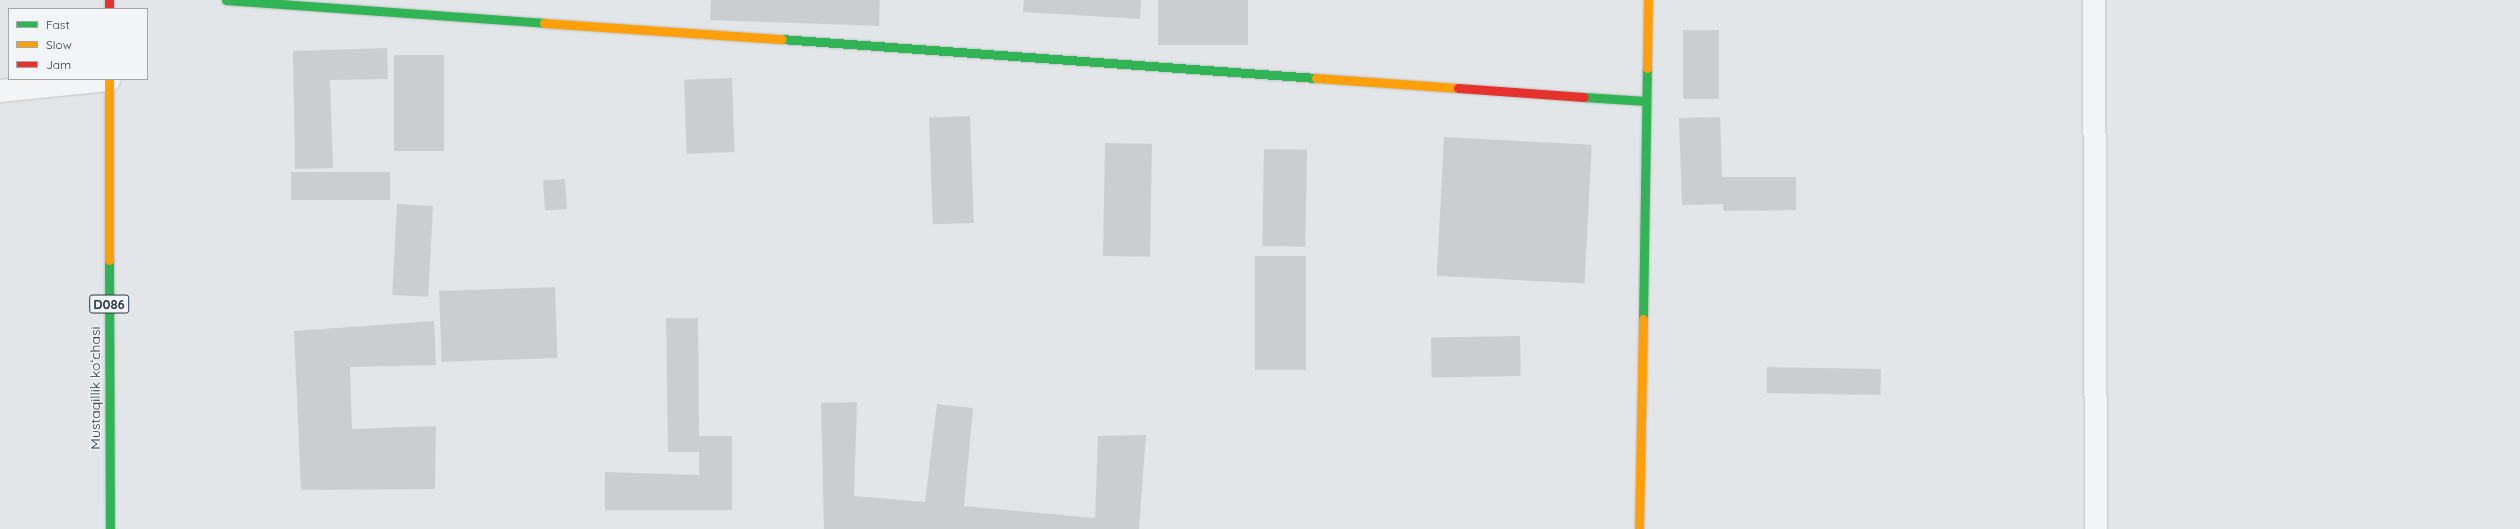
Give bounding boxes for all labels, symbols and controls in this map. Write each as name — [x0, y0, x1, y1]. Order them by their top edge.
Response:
legend — [8, 8, 148, 80]
text: Fast — [46, 17, 70, 32]
text: Slow — [46, 37, 72, 52]
text: Jam — [46, 57, 71, 72]
road number: D086 — [89, 293, 129, 315]
street label: Mustaqillik koʻchasi — [87, 326, 103, 450]

